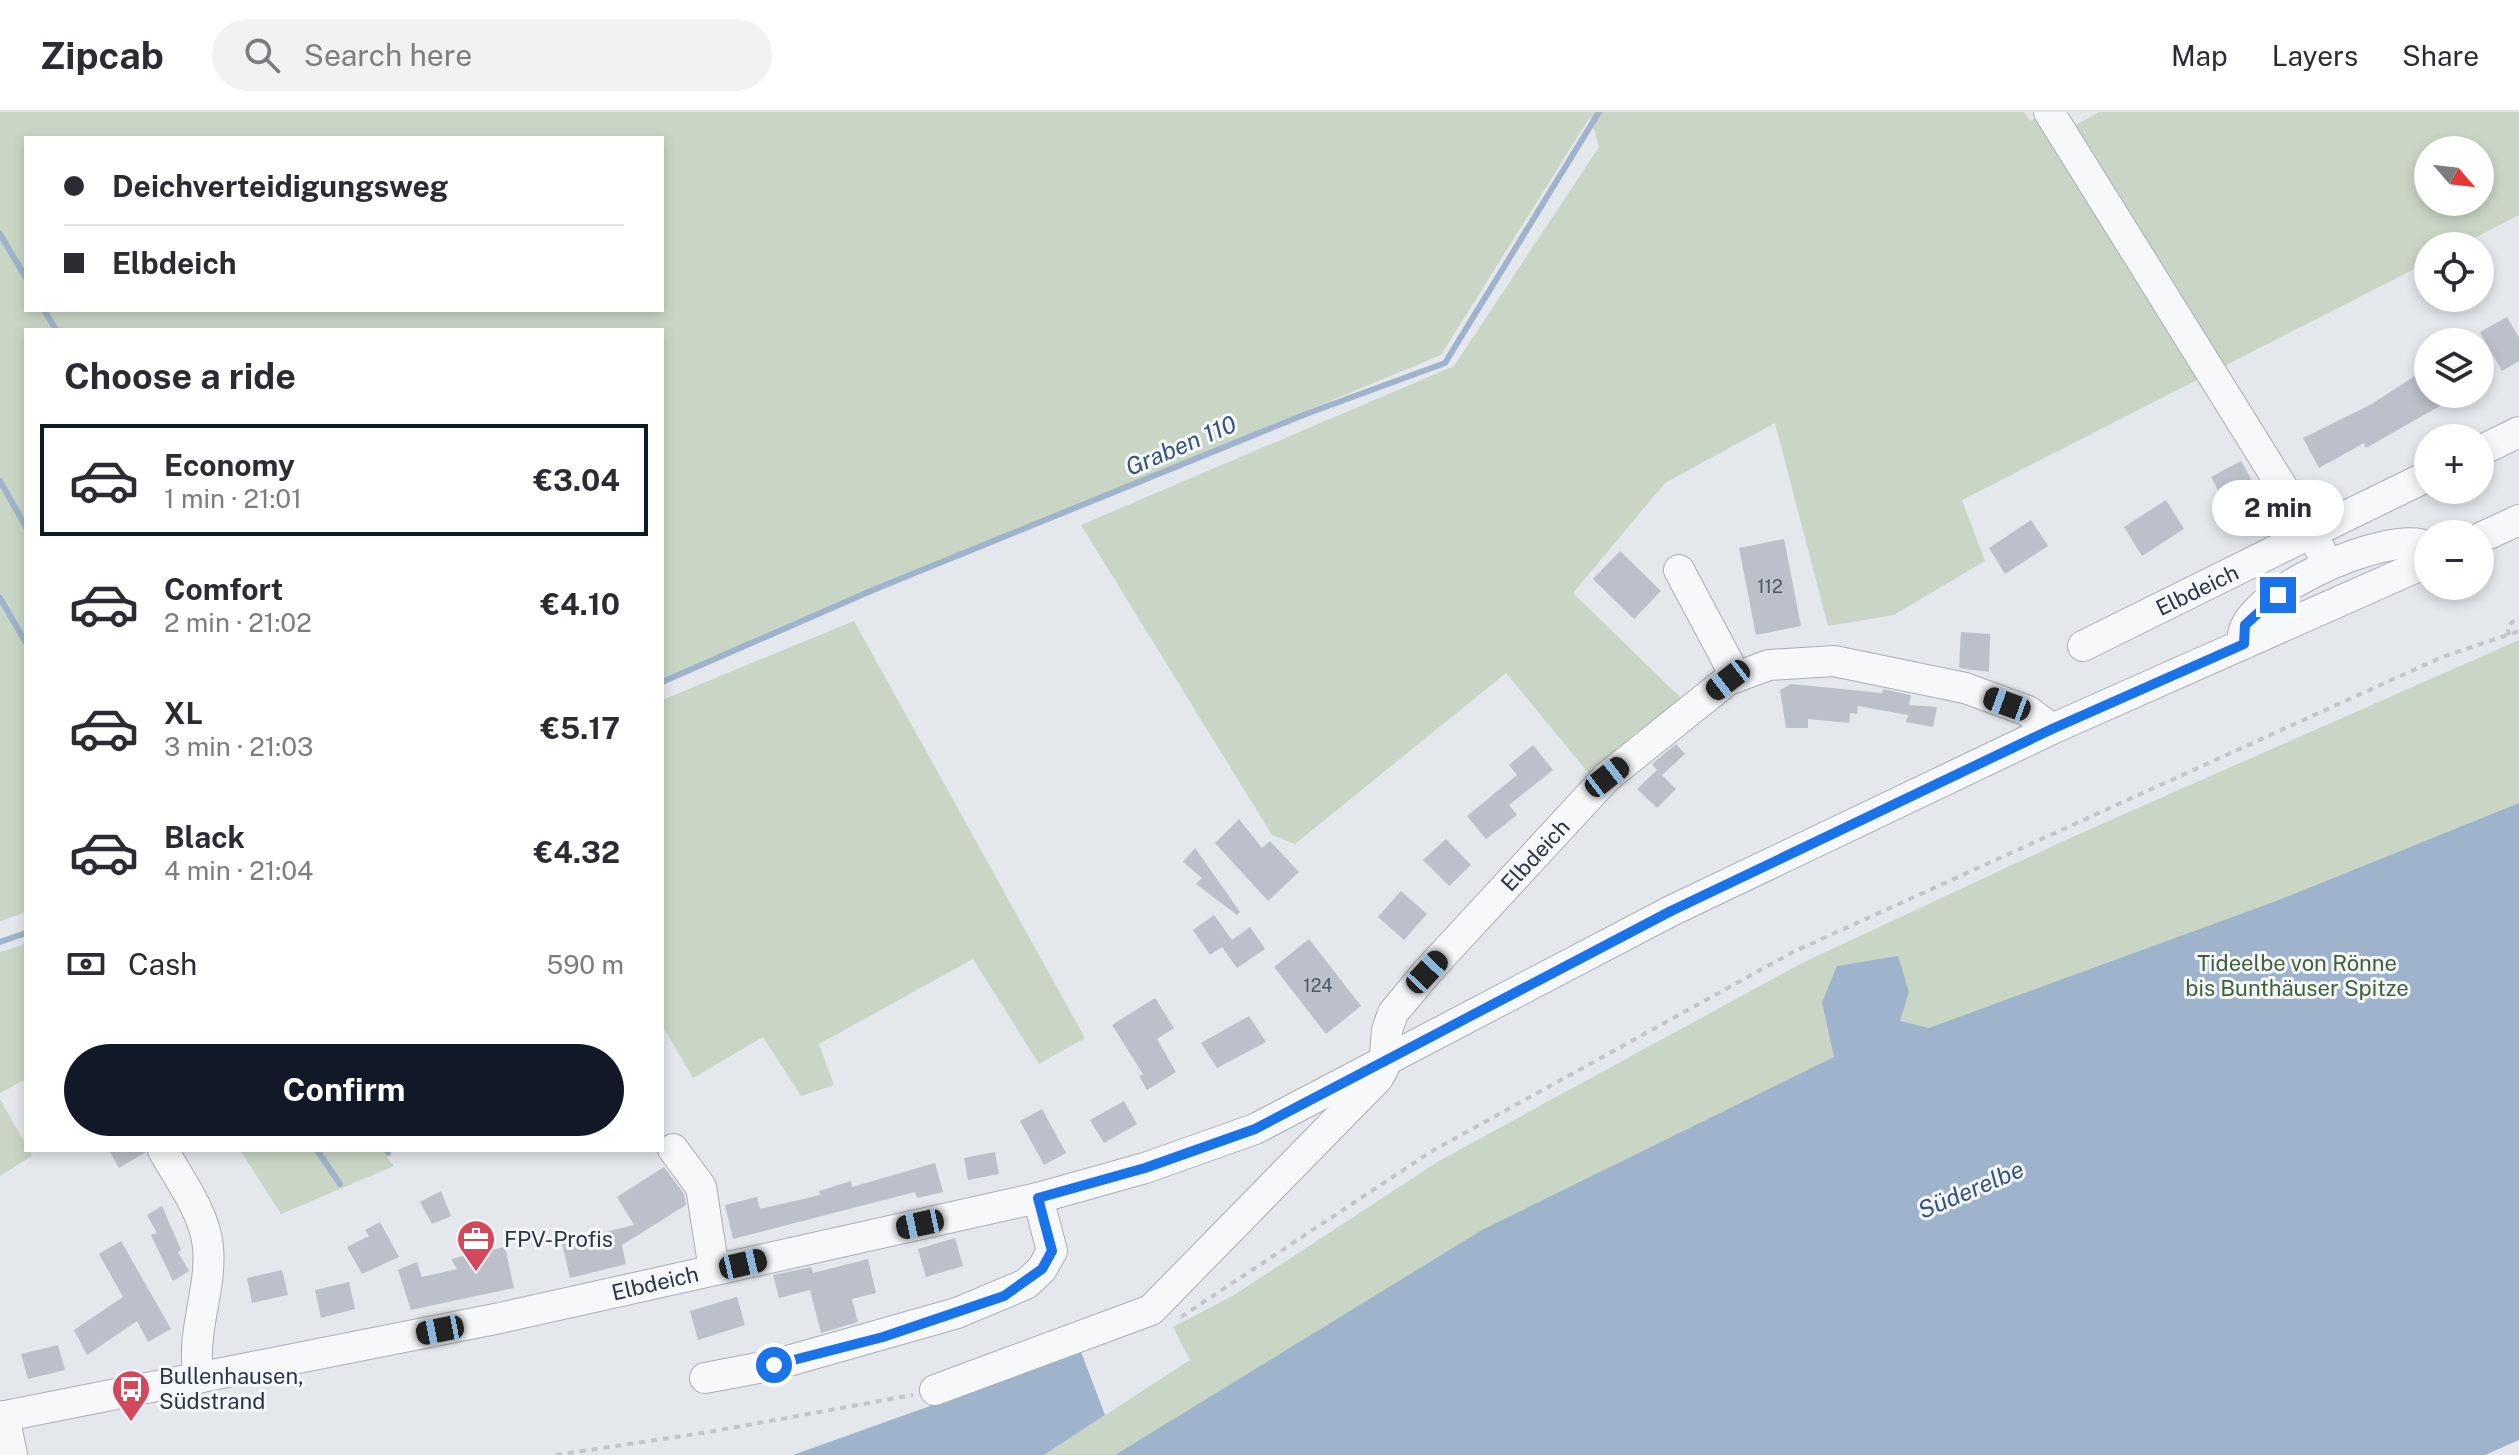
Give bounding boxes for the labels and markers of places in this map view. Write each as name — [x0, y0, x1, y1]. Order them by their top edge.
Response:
office icon: FPV-Profis — [455, 1218, 497, 1273]
place label: FPV-Profis — [504, 1226, 613, 1252]
place label: Bullenhausen, Südstrand — [159, 1363, 303, 1414]
bus stop icon: Bullenhausen, Südstrand — [110, 1368, 152, 1423]

